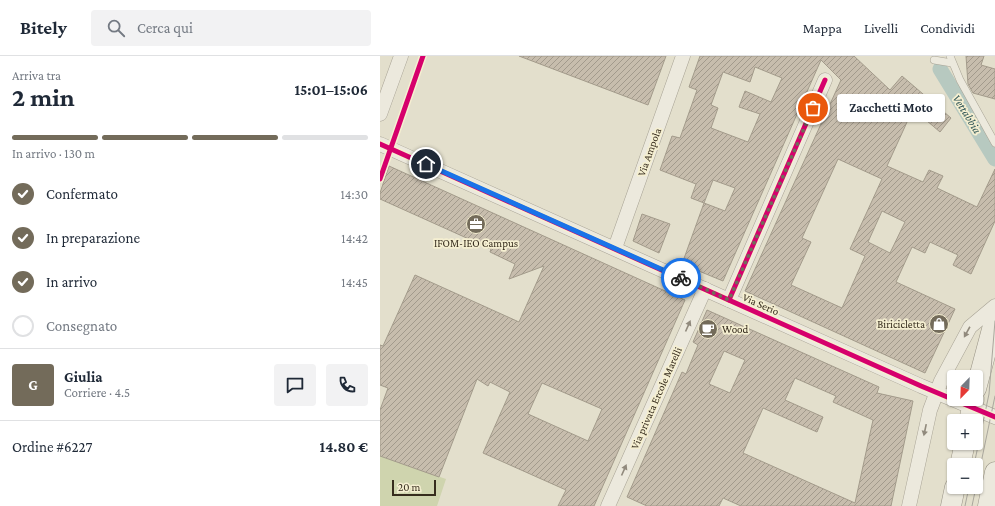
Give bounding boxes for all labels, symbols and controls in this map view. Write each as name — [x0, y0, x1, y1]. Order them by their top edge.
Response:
search box — [91, 10, 371, 46]
text: Bitely — [20, 17, 67, 38]
icon: search — [105, 17, 127, 39]
text: Cerca qui — [137, 20, 193, 36]
text: Mappa — [803, 20, 842, 36]
text: Livelli — [864, 20, 898, 36]
text: Condividi — [920, 20, 975, 36]
text: Arriva tra — [12, 68, 61, 83]
text: 15:01–15:06 — [294, 82, 368, 98]
text: 2 min — [12, 83, 75, 112]
pin — [796, 91, 830, 125]
water label: Vettabbia — [950, 92, 985, 136]
callout: Zacchetti Moto — [837, 94, 945, 122]
icon: bag — [802, 97, 824, 119]
text: Zacchetti Moto — [849, 100, 933, 115]
street label: Via Ampola — [635, 126, 664, 178]
text: In arrivo · 130 m — [12, 146, 95, 161]
pin — [409, 147, 443, 181]
icon: home — [415, 153, 437, 175]
icon: check — [12, 183, 34, 205]
text: Confermato — [46, 186, 118, 202]
text: 14:30 — [341, 187, 368, 202]
office icon: IFOM-IEO Campus — [465, 213, 487, 235]
icon: check — [12, 227, 34, 249]
text: In preparazione — [46, 230, 140, 246]
text: 14:42 — [341, 231, 368, 246]
place label: IFOM-IEO Campus — [434, 237, 518, 250]
courier — [661, 258, 701, 298]
icon: bike — [670, 267, 692, 289]
icon: check — [12, 271, 34, 293]
text: In arrivo — [46, 274, 97, 290]
text: 14:45 — [341, 275, 368, 290]
street label: Via Serio — [741, 291, 781, 318]
shop icon: Biricicletta — [928, 313, 950, 335]
text: Consegnato — [46, 318, 117, 334]
cafe icon: Wood — [697, 318, 719, 340]
place label: Biricicletta — [877, 318, 925, 330]
one-way arrow — [686, 320, 692, 332]
place label: Wood — [722, 323, 749, 335]
one-way arrow — [964, 326, 971, 338]
street label: Via privata Ercole Marelli — [628, 345, 685, 451]
button: chat — [274, 364, 316, 406]
button: phone — [326, 364, 368, 406]
text: Giulia — [64, 369, 103, 385]
north arrow — [947, 370, 983, 406]
map controls — [947, 370, 983, 494]
text: G — [28, 377, 38, 393]
text: Corriere · 4.5 — [64, 385, 130, 400]
button: + — [947, 414, 983, 450]
one-way arrow — [922, 424, 928, 436]
text: Ordine #6227 — [12, 439, 92, 455]
text: 14.80 € — [320, 439, 368, 455]
button: − — [947, 458, 983, 494]
one-way arrow — [621, 465, 627, 476]
scale bar — [392, 478, 436, 497]
text: 20 m — [398, 481, 420, 493]

